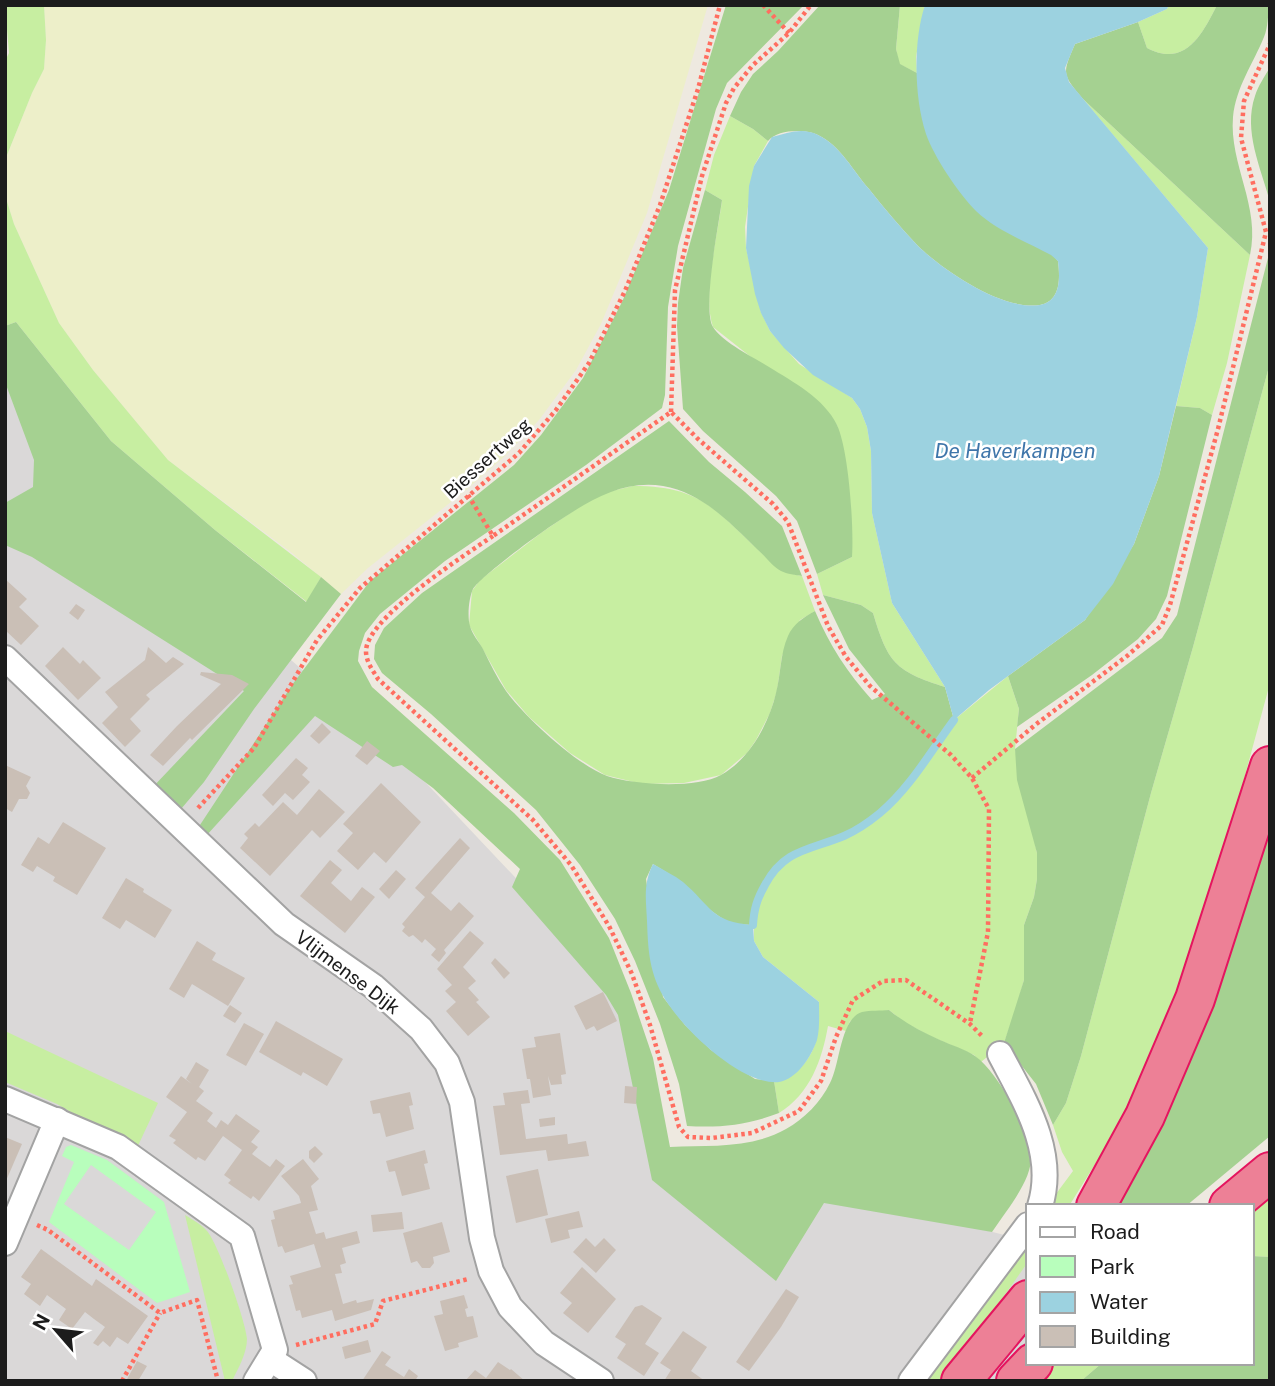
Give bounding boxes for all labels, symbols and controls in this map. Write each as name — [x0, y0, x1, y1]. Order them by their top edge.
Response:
street label: Biessertweg — [439, 413, 535, 503]
water label: De Haverkampen — [935, 438, 1095, 463]
street label: Vlijmense Dijk — [292, 926, 405, 1019]
legend — [1026, 1204, 1254, 1365]
text: Road — [1090, 1219, 1140, 1244]
text: Park — [1090, 1254, 1135, 1279]
text: Water — [1090, 1289, 1148, 1314]
north arrow — [21, 1295, 91, 1365]
text: N — [28, 1310, 54, 1334]
text: Building — [1090, 1324, 1171, 1349]

